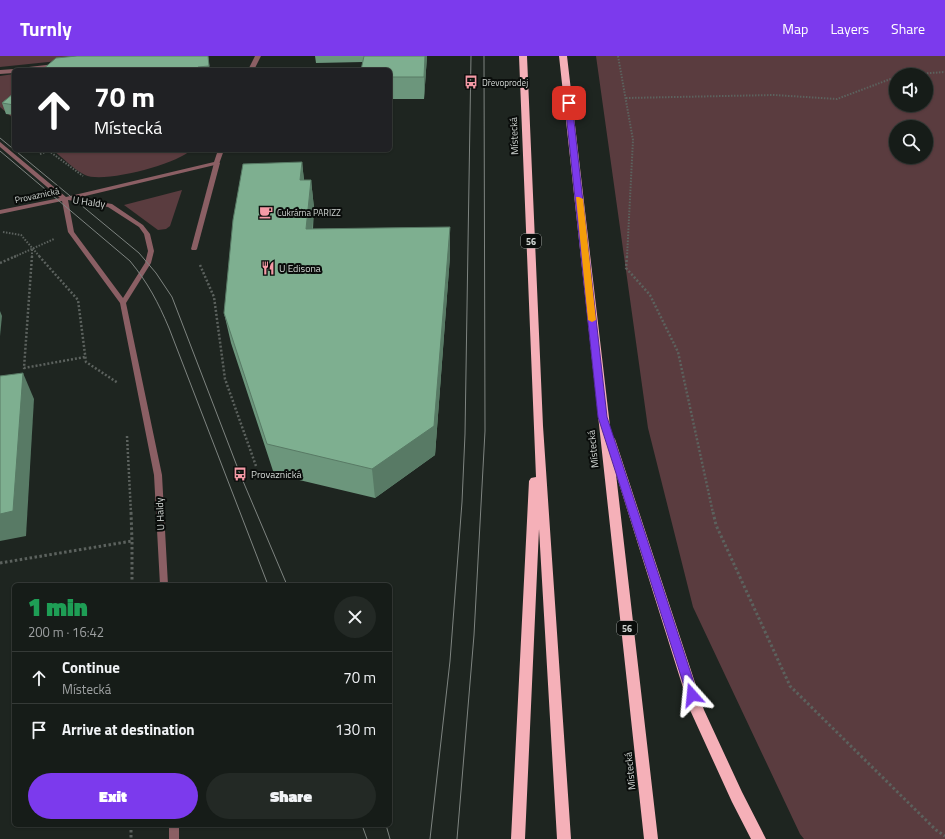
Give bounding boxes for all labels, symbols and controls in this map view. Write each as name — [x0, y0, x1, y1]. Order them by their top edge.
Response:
text: Turnly — [20, 14, 72, 43]
text: Map — [782, 18, 808, 39]
text: Layers — [830, 18, 869, 39]
text: Share — [891, 18, 925, 39]
map controls — [889, 68, 933, 164]
button: sound — [889, 68, 933, 112]
bus stop icon: Dřevoprodej — [463, 74, 479, 90]
text: 70 m — [94, 75, 155, 118]
place label: Dřevoprodej — [482, 76, 528, 89]
icon: ahead — [28, 84, 80, 136]
pin — [552, 86, 586, 120]
icon: arrive — [558, 92, 580, 114]
text: Místecká — [94, 114, 162, 141]
street label: Místecká — [506, 117, 522, 155]
button: search — [889, 120, 933, 164]
street label: Provaznická — [13, 184, 61, 206]
street label: U Haldy — [72, 192, 106, 212]
cafe icon: Cukrárna PARIZZ — [258, 204, 274, 220]
place label: Cukrárna PARIZZ — [277, 206, 341, 219]
road number: 56 — [521, 234, 541, 248]
restaurant icon: U Edisona — [260, 260, 276, 276]
place label: U Edisona — [279, 261, 321, 276]
street label: Místecká — [584, 429, 602, 469]
bus stop icon: Provaznická — [232, 466, 248, 482]
place label: Provaznická — [251, 467, 301, 482]
street label: U Haldy — [152, 497, 168, 531]
text: 1 min — [28, 589, 88, 625]
button: close — [334, 596, 376, 638]
road number: 56 — [617, 621, 637, 635]
text: 200 m · 16:42 — [28, 622, 104, 642]
text: Continue — [62, 656, 120, 679]
text: 70 m — [343, 666, 376, 689]
icon: ahead — [28, 667, 50, 689]
position arrow — [671, 674, 713, 716]
text: Místecká — [62, 679, 111, 699]
text: Arrive at destination — [62, 718, 195, 741]
text: 130 m — [335, 718, 376, 741]
icon: arrive — [28, 719, 50, 741]
street label: Místecká — [621, 751, 639, 791]
button: Exit — [28, 773, 198, 819]
button: Share — [206, 773, 376, 819]

